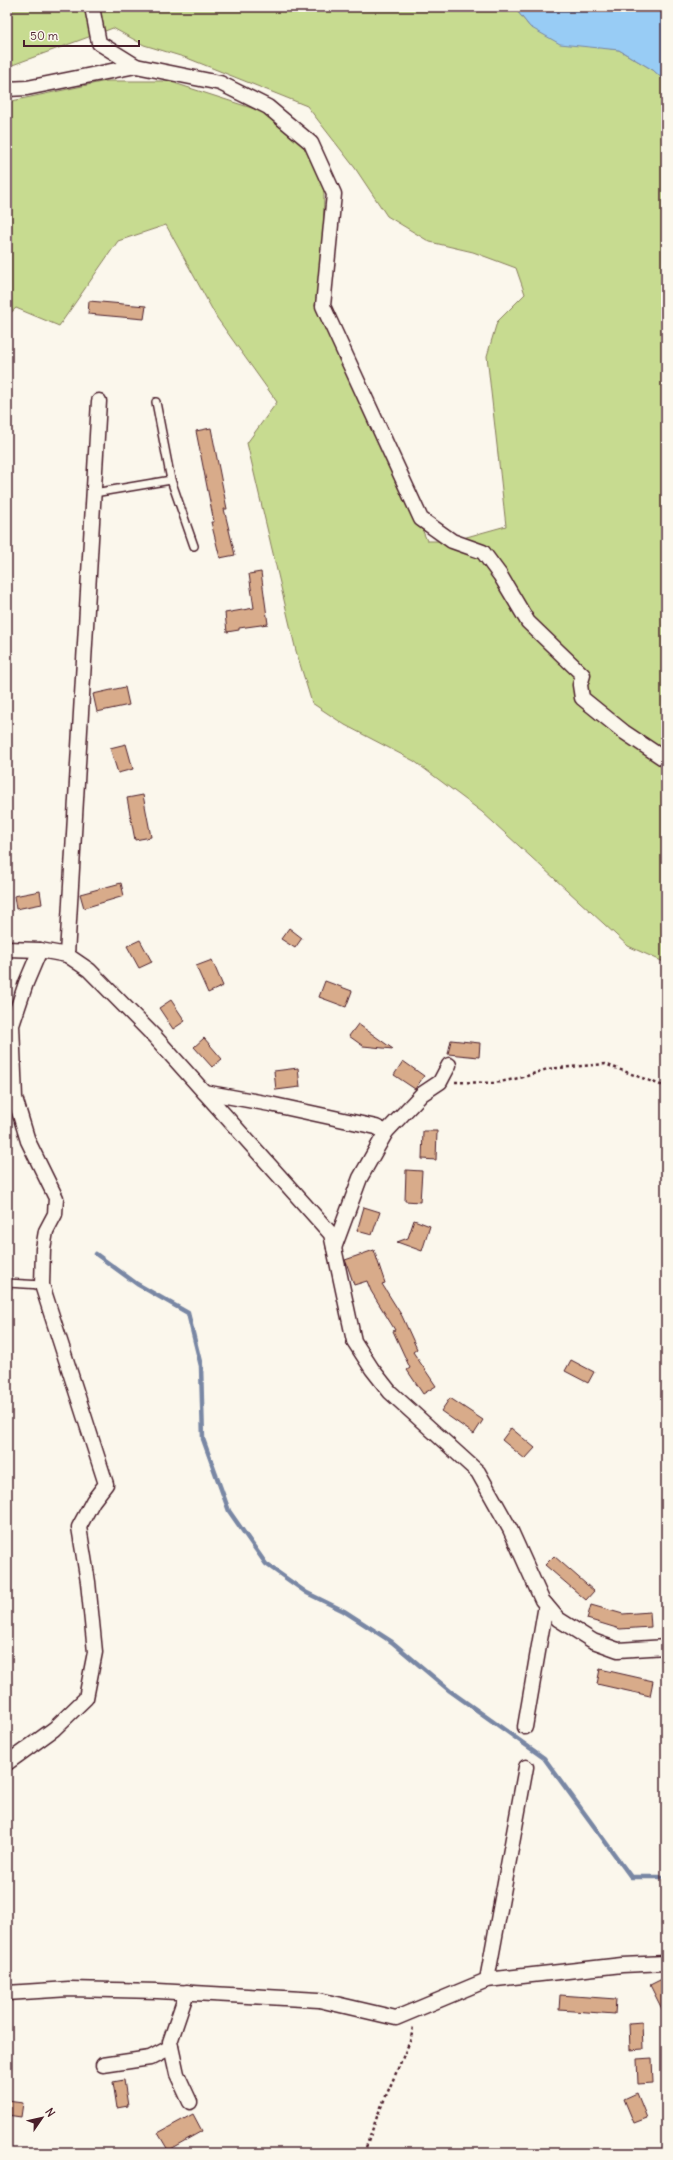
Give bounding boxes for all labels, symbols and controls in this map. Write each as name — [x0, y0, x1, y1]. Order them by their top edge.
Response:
scale bar — [24, 22, 139, 48]
text: 50 m — [30, 28, 59, 43]
north arrow — [22, 2098, 62, 2138]
text: N — [42, 2105, 58, 2119]

